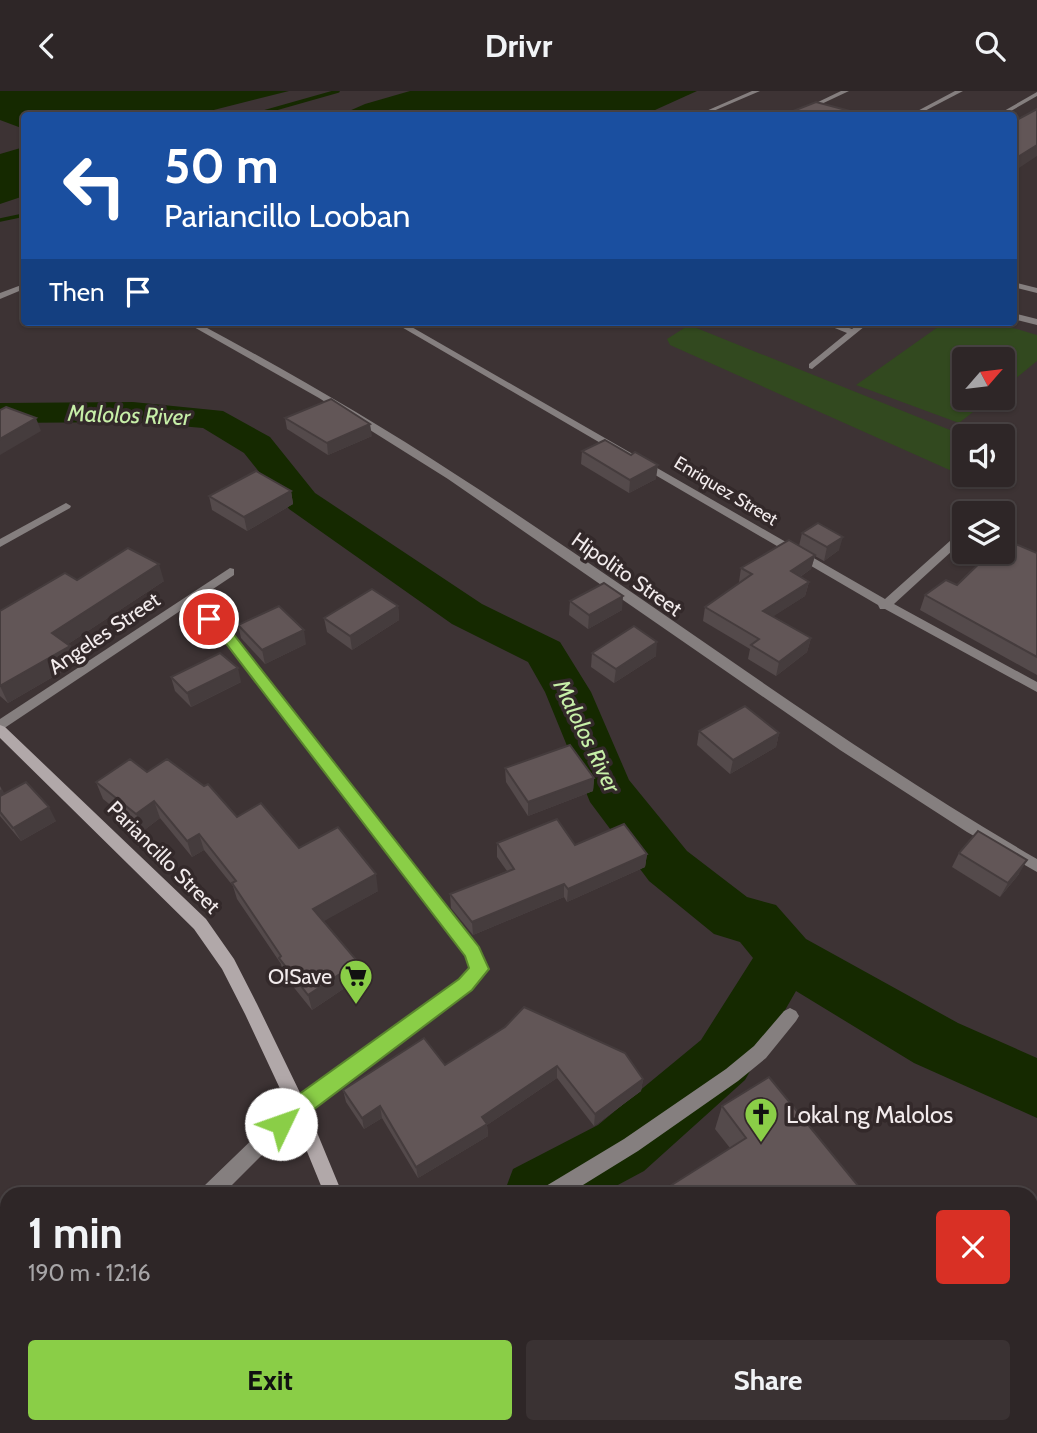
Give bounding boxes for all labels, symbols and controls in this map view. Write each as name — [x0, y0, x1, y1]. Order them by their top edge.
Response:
text: Drivr — [485, 26, 552, 65]
icon: back — [28, 27, 66, 65]
icon: search — [971, 27, 1009, 65]
text: 50 m — [164, 136, 279, 195]
icon: left — [49, 140, 140, 231]
text: Pariancillo Looban — [164, 196, 410, 235]
icon: arrive — [119, 273, 157, 311]
text: Then — [49, 276, 105, 308]
north arrow — [952, 347, 1015, 409]
map controls — [952, 347, 1015, 564]
water label: Malolos River — [66, 399, 192, 431]
button: sound — [952, 424, 1015, 487]
street label: Enriquez Street — [670, 451, 782, 531]
button: layers — [952, 501, 1015, 564]
street label: Hipolito Street — [567, 527, 687, 621]
street label: Angeles Street — [44, 587, 164, 679]
pin — [179, 589, 239, 649]
icon: arrive — [190, 600, 228, 638]
water label: Malolos River — [547, 674, 627, 798]
street label: Pariancillo Street — [103, 796, 225, 918]
supermarket icon: O!Save — [337, 957, 375, 1006]
place label: O!Save — [268, 964, 332, 989]
position arrow — [244, 1087, 318, 1161]
church icon: Lokal ng Malolos — [742, 1095, 780, 1144]
place label: Lokal ng Malolos — [786, 1100, 953, 1129]
text: 1 min — [28, 1207, 123, 1259]
button: close — [936, 1210, 1010, 1284]
text: 190 m · 12:16 — [28, 1259, 151, 1287]
button: Exit — [28, 1340, 512, 1420]
button: Share — [526, 1340, 1010, 1420]

